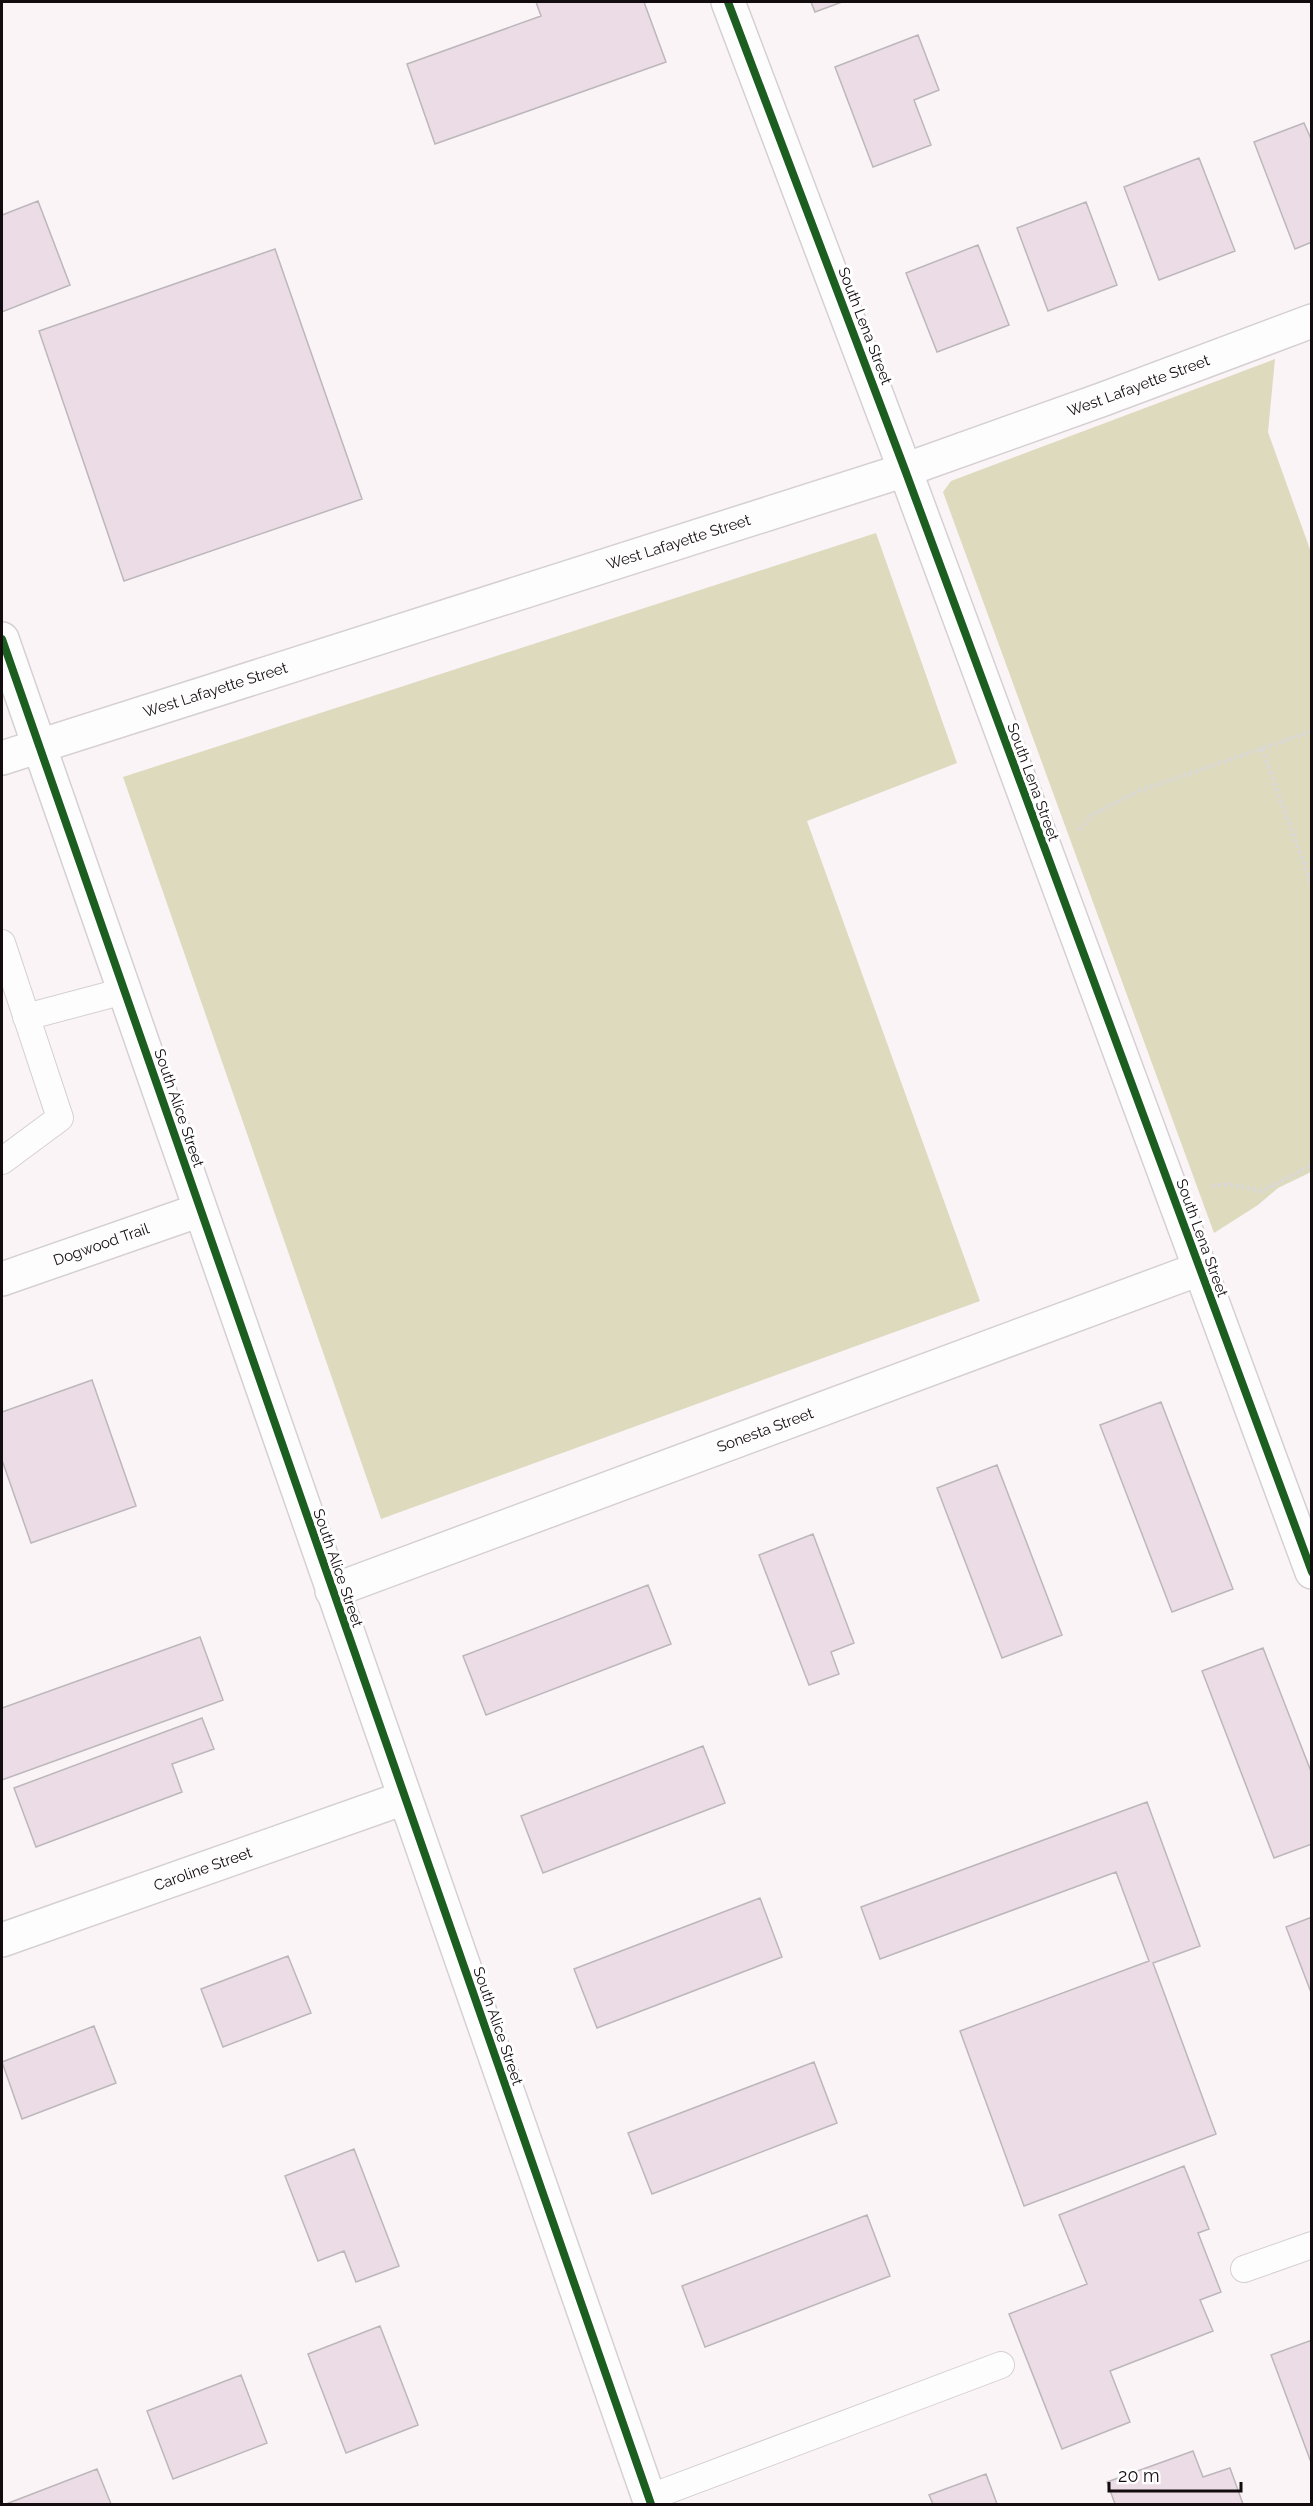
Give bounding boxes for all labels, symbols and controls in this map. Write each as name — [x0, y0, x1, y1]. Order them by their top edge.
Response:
street label: South Lena Street — [834, 265, 896, 387]
street label: West Lafayette Street — [1065, 351, 1212, 420]
street label: West Lafayette Street — [604, 511, 753, 574]
street label: West Lafayette Street — [141, 659, 290, 721]
street label: South Lena Street — [1003, 721, 1063, 843]
street label: South Alice Street — [150, 1046, 208, 1170]
street label: South Lena Street — [1172, 1177, 1232, 1299]
street label: Dogwood Trail — [51, 1219, 152, 1269]
street label: Sonesta Street — [714, 1404, 816, 1456]
street label: South Alice Street — [309, 1506, 367, 1630]
street label: Caroline Street — [151, 1843, 254, 1895]
street label: South Alice Street — [469, 1964, 527, 2088]
scale bar — [1109, 2455, 1241, 2493]
text: 20 m — [1118, 2465, 1160, 2486]

